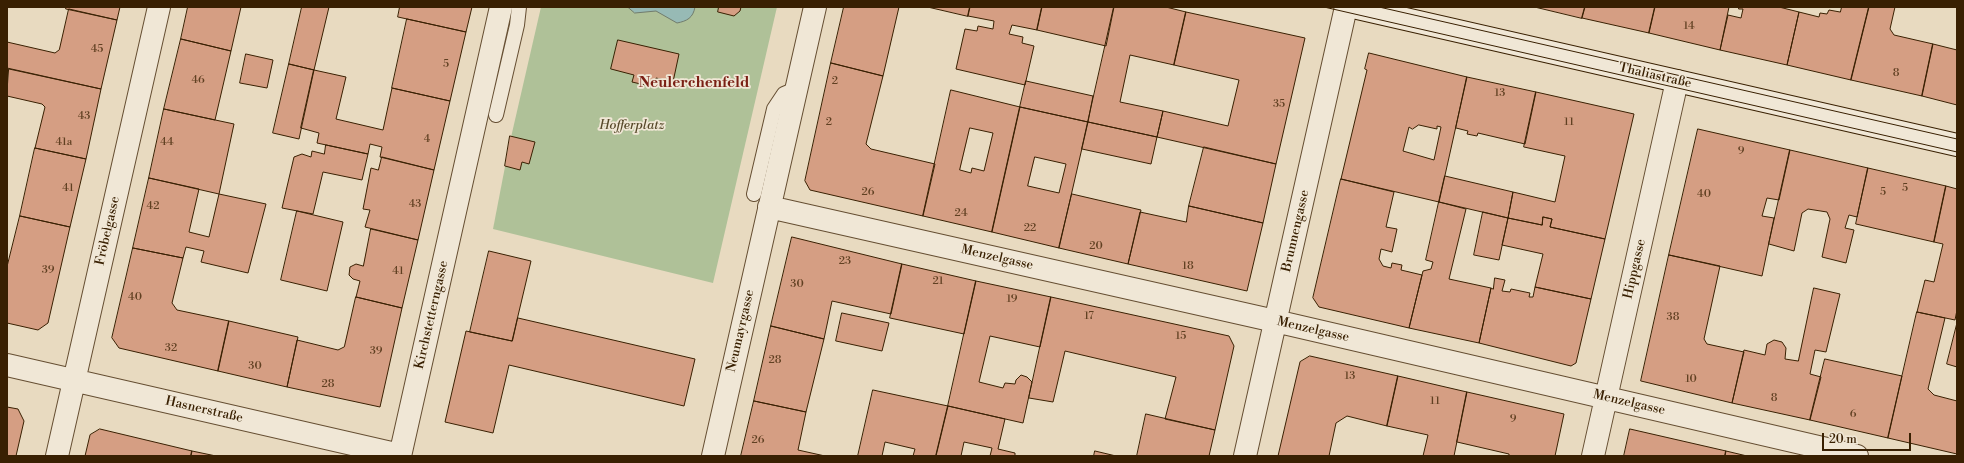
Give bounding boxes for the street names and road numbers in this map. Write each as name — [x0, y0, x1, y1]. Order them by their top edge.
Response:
street label: Thaliastraße — [1617, 60, 1693, 92]
street label: Brunnengasse — [1279, 189, 1313, 273]
street label: Fröbelgasse — [92, 195, 124, 267]
street label: Hippgasse — [1621, 238, 1649, 300]
street label: Menzelgasse — [959, 242, 1035, 274]
street label: Kirchstetterngasse — [412, 259, 452, 371]
street label: Neumayrgasse — [724, 288, 758, 374]
street label: Menzelgasse — [1275, 314, 1351, 346]
street label: Menzelgasse — [1591, 387, 1667, 419]
street label: Hasnerstraße — [164, 394, 244, 426]

